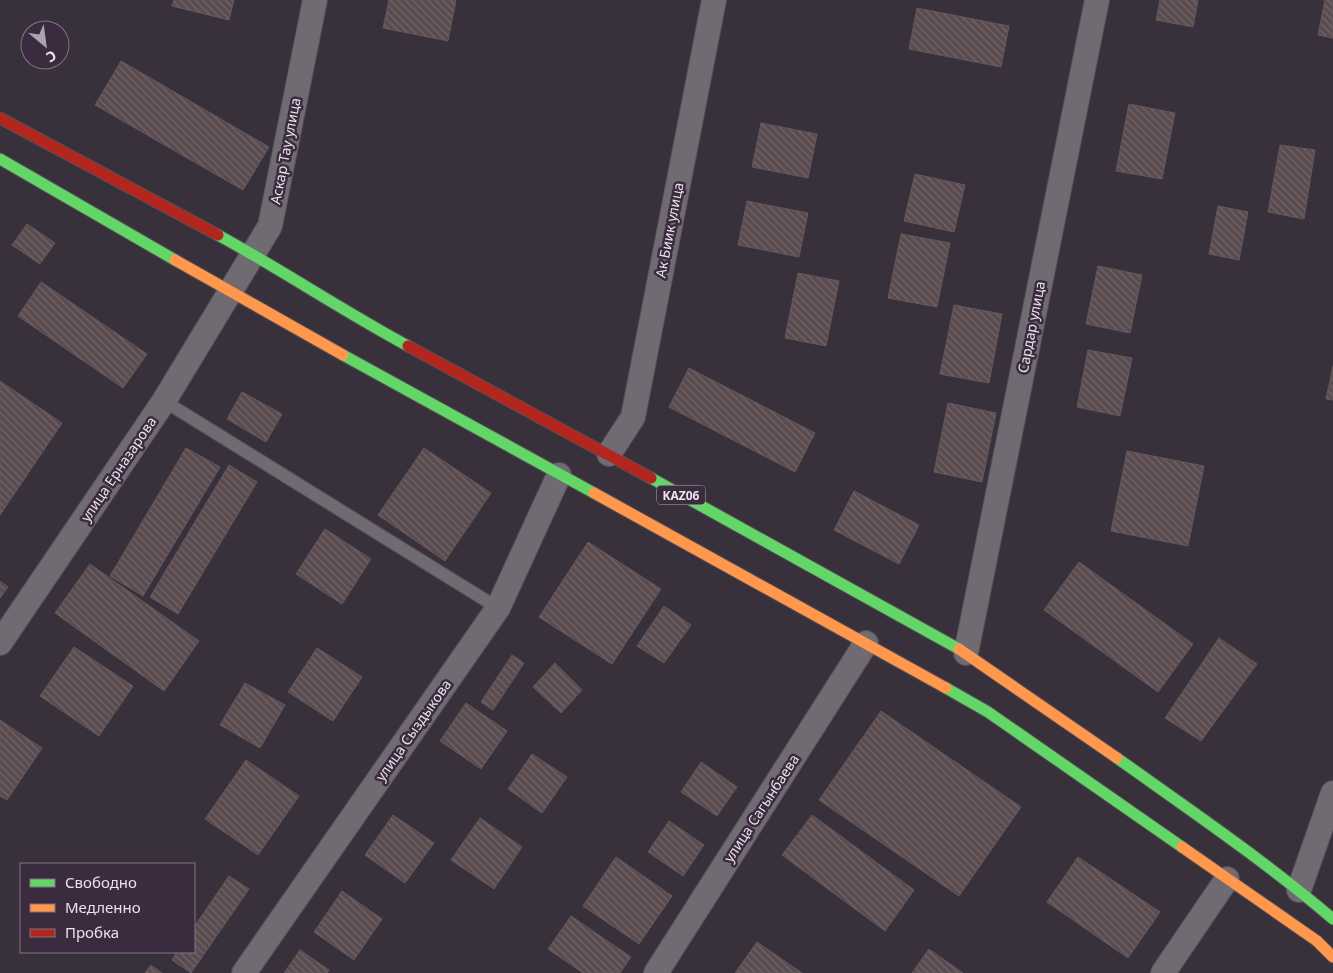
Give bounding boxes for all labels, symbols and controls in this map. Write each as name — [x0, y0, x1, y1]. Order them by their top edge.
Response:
north arrow — [20, 20, 70, 70]
text: С — [43, 46, 60, 67]
street label: Аскар Тау улица — [265, 96, 305, 206]
street label: Ак Биик улица — [650, 181, 688, 279]
street label: Сардар улица — [1013, 279, 1049, 375]
street label: улица Ерназарова — [76, 413, 160, 525]
road number: KАZ06 — [657, 486, 705, 504]
street label: улица Сыздыкова — [371, 675, 455, 785]
street label: улица Сагынбаева — [719, 750, 803, 866]
legend — [20, 863, 195, 953]
text: Свободно — [65, 872, 137, 892]
text: Медленно — [65, 897, 141, 917]
text: Пробка — [65, 922, 119, 942]

